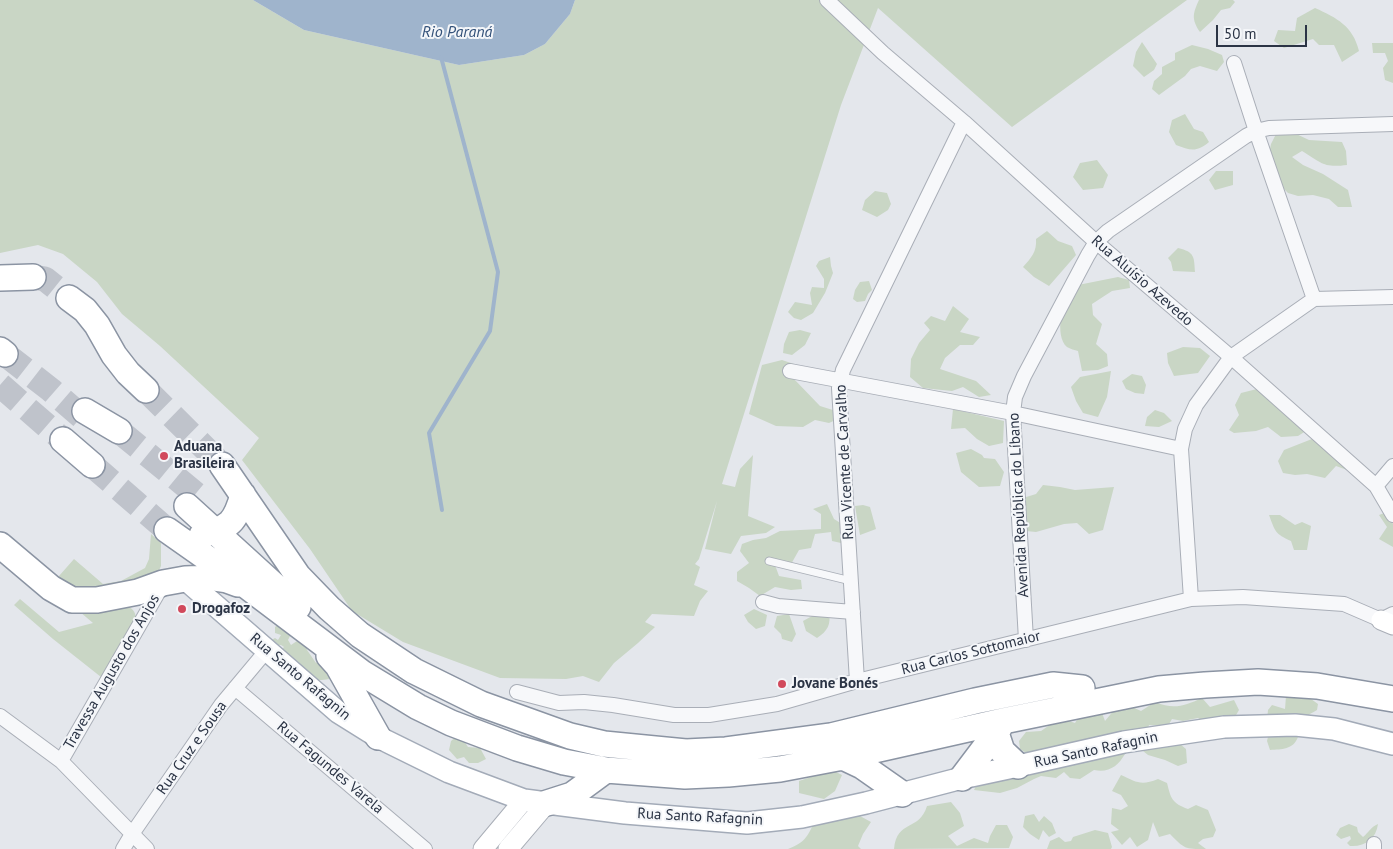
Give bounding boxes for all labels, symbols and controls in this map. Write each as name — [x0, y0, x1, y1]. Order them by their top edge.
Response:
scale bar — [1218, 15, 1309, 47]
water label: Rio Paraná — [422, 22, 492, 42]
text: 50 m — [1224, 24, 1257, 43]
street label: Rua Aluísio Azevedo — [1087, 232, 1197, 330]
street label: Rua Vicente de Carvalho — [832, 384, 858, 540]
street label: Avenida República do Líbano — [1005, 412, 1033, 598]
place label: Aduana Brasileira — [174, 438, 235, 473]
marker: Aduana Brasileira — [158, 450, 170, 462]
street label: Travessa Augusto dos Anjos — [60, 591, 164, 753]
place label: Drogafoz — [192, 600, 250, 618]
marker: Drogafoz — [176, 603, 188, 615]
street label: Rua Carlos Sottomaior — [900, 627, 1042, 679]
street label: Rua Santo Rafagnin — [246, 630, 354, 724]
place label: Jovane Bonés — [792, 675, 878, 693]
marker: Jovane Bonés — [776, 678, 788, 690]
street label: Rua Cruz e Sousa — [153, 698, 231, 798]
street label: Rua Fagundes Varela — [273, 718, 387, 818]
street label: Rua Santo Rafagnin — [1033, 728, 1159, 772]
street label: Rua Santo Rafagnin — [637, 805, 763, 829]

